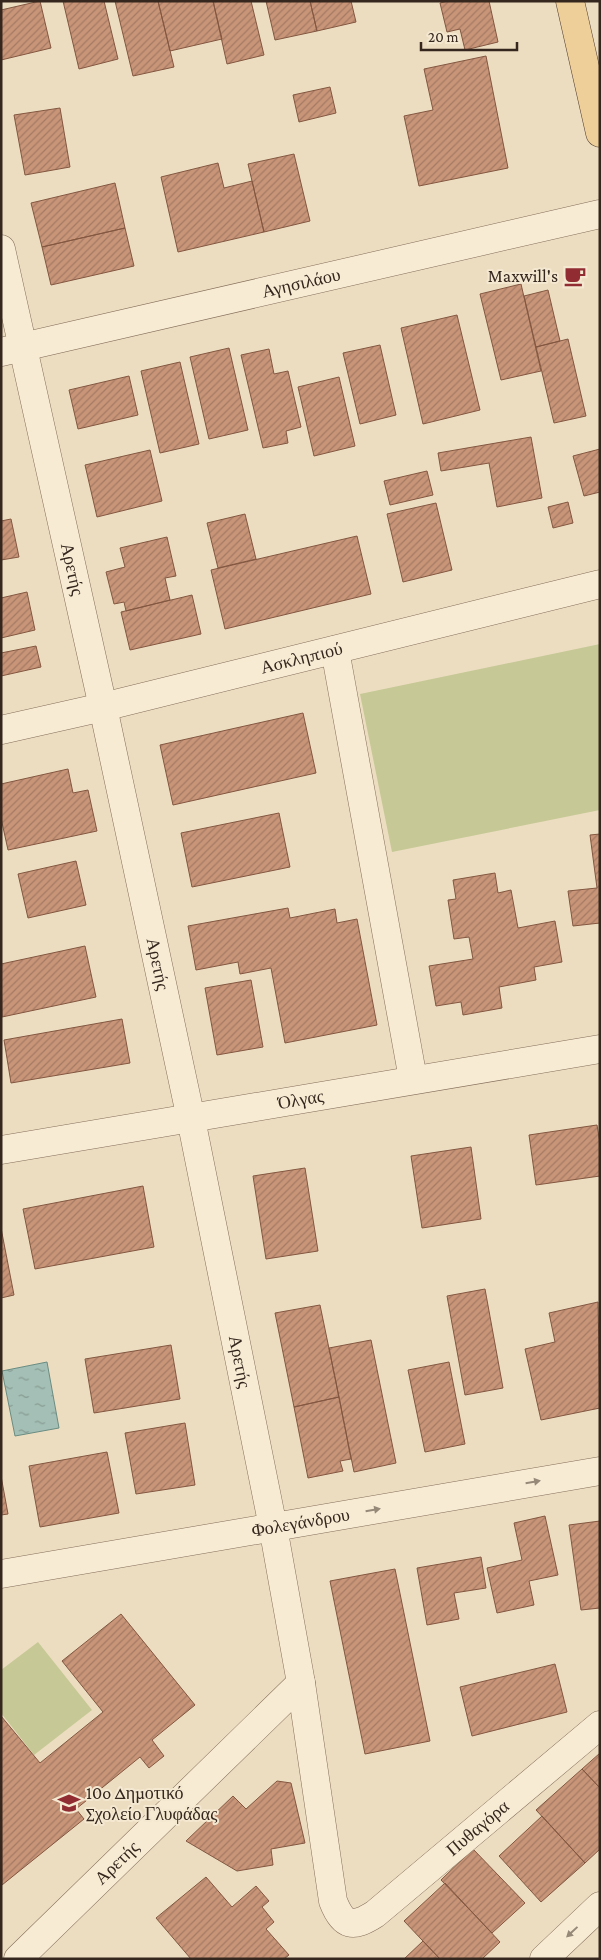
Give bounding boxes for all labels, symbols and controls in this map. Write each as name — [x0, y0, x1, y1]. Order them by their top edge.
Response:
scale bar — [421, 20, 517, 52]
text: 20 m — [428, 29, 459, 45]
cafe icon: Maxwill's — [562, 263, 588, 289]
street label: Αγησιλάου — [260, 264, 342, 302]
place label: Maxwill's — [488, 266, 558, 286]
street label: Αρετής — [57, 541, 88, 597]
street label: Ασκληπιού — [258, 638, 345, 678]
street label: Αρετής — [143, 936, 173, 992]
street label: Όλγας — [275, 1086, 325, 1113]
street label: Αρετής — [225, 1334, 255, 1390]
one-way arrow — [526, 1478, 542, 1486]
street label: Φολεγάνδρου — [250, 1504, 351, 1541]
one-way arrow — [365, 1505, 381, 1513]
place label: 10o Δημοτικό Σχολείο Γλυφάδας — [86, 1783, 217, 1824]
school or university icon: 10o Δημοτικό Σχολείο Γλυφάδας — [56, 1790, 82, 1816]
street label: Πυθαγόρα — [442, 1796, 513, 1860]
street label: Αρετής — [91, 1837, 143, 1888]
one-way arrow — [566, 1926, 578, 1938]

